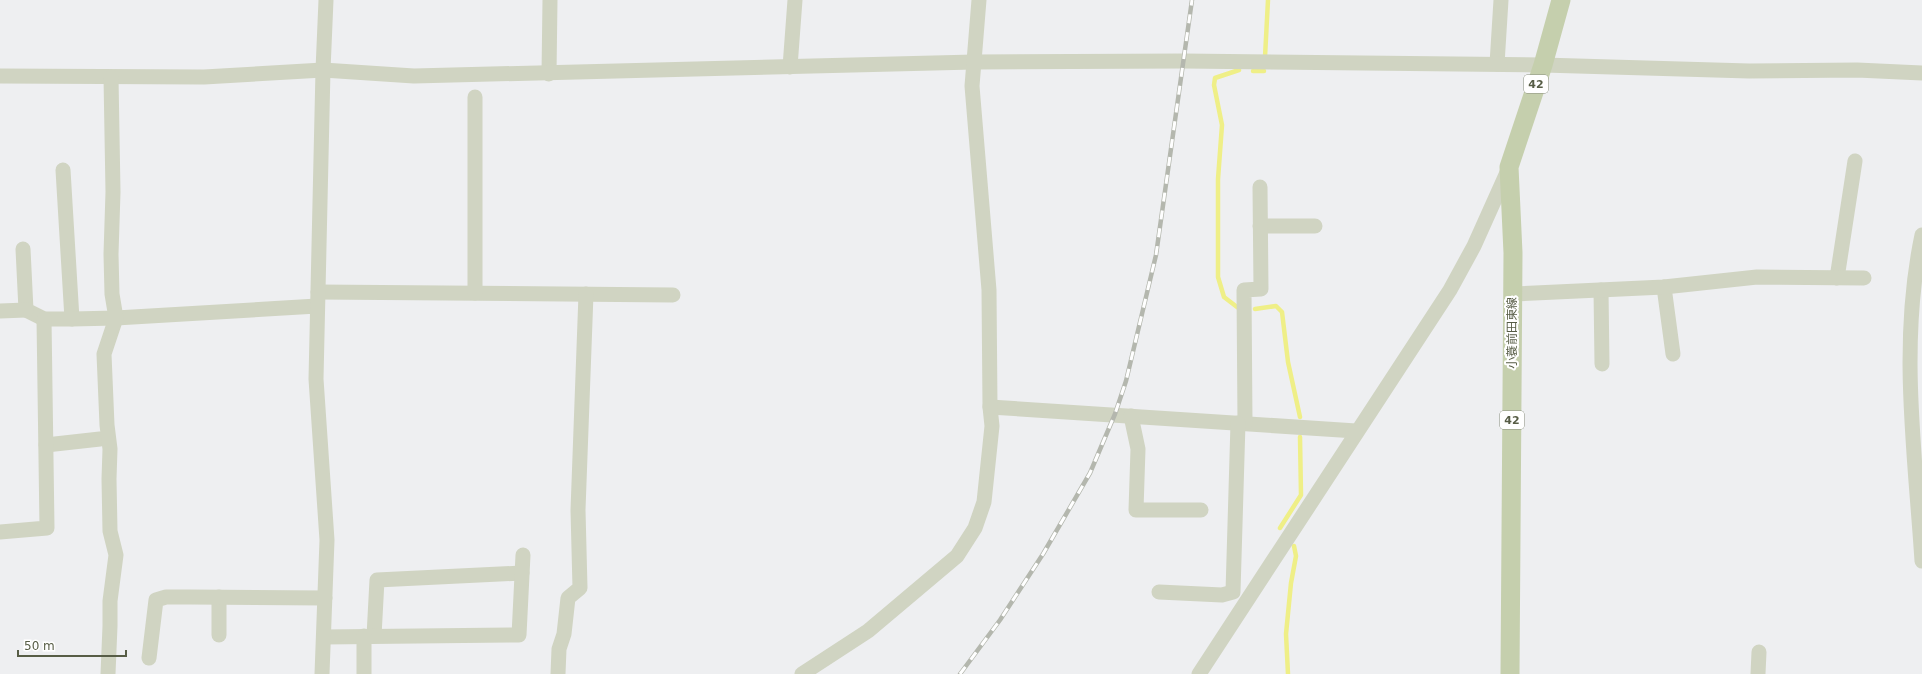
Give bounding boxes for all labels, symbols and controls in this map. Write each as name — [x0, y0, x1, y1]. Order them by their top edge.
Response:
road number: 42 — [1524, 75, 1548, 93]
street label: 小蓑前田東線 — [1505, 297, 1519, 369]
road number: 42 — [1500, 411, 1524, 429]
scale bar — [18, 632, 126, 658]
text: 50 m — [24, 639, 55, 653]

